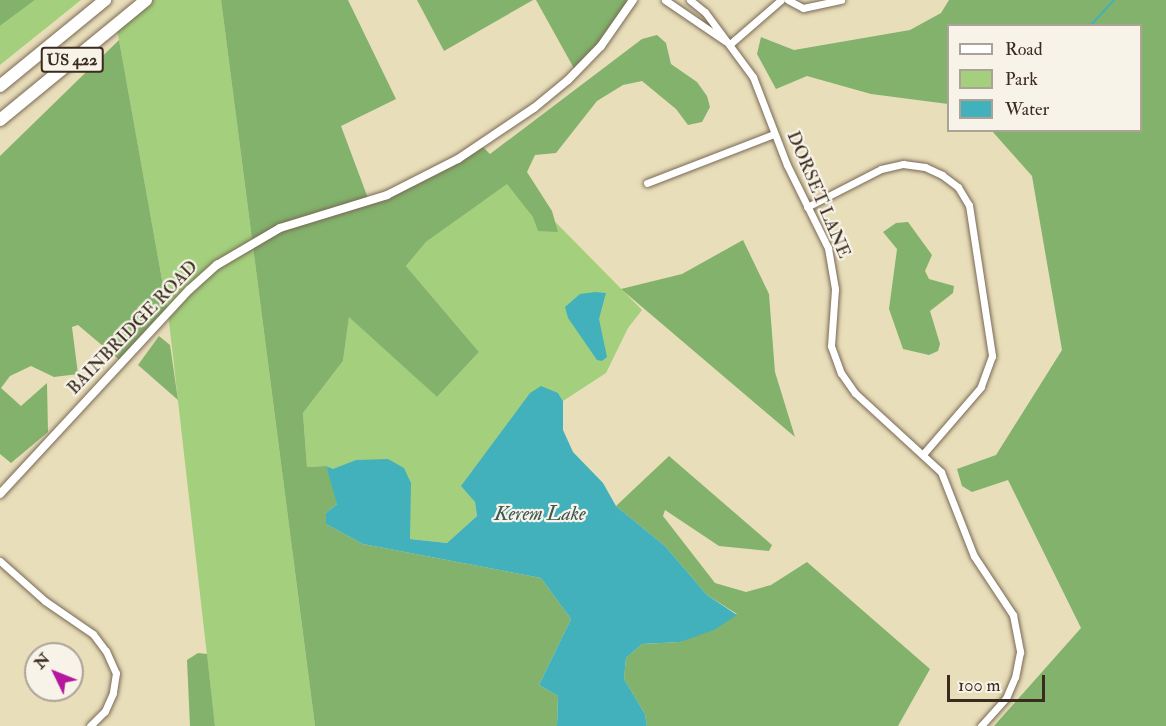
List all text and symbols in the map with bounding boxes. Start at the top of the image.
legend [947,24,1142,132]
text: Road [1005,38,1043,61]
road number: US 422 [40,47,104,73]
text: Park [1005,68,1038,91]
text: Water [1005,98,1049,121]
street label: DORSET LANE [781,128,855,262]
street label: BAINBRIDGE ROAD [63,256,203,400]
water label: Kerem Lake [494,501,586,525]
north arrow [24,642,84,702]
text: N [30,649,54,673]
scale bar [950,663,1048,701]
text: 100 m [958,674,1001,697]

